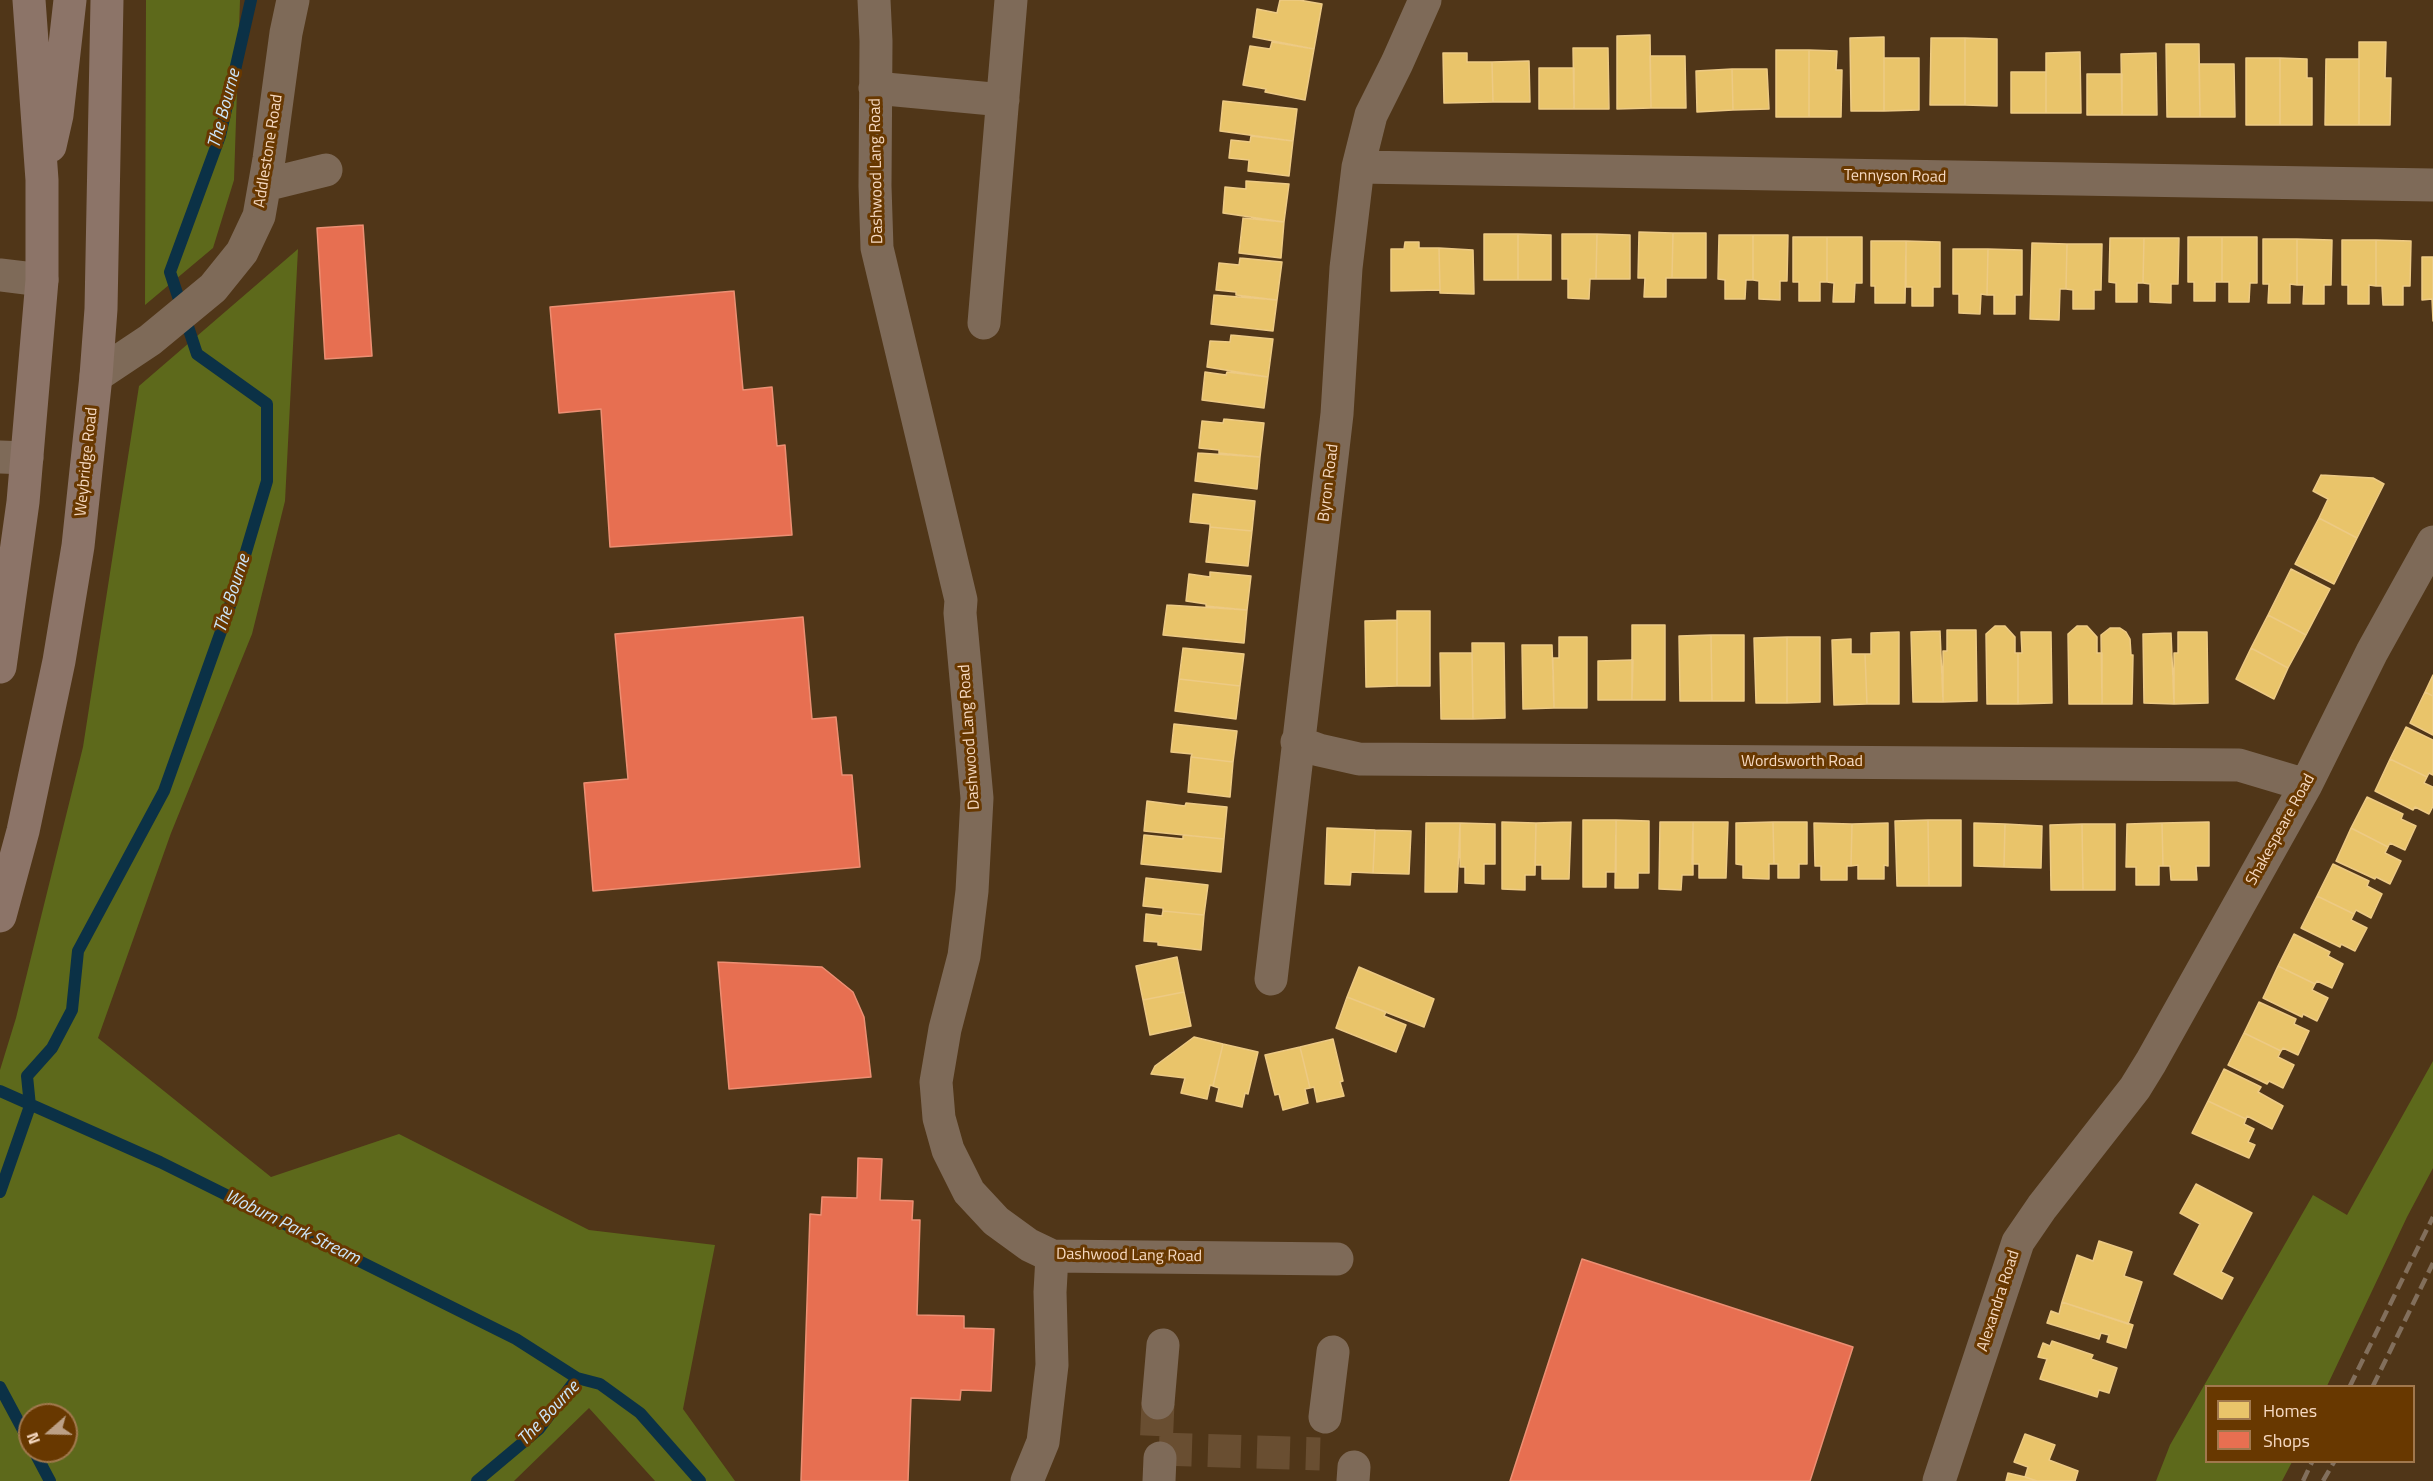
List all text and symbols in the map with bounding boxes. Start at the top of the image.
water label: The Bourne [204,67,246,151]
street label: Addlestone Road [251,93,287,209]
street label: Dashwood Lang Road [866,98,888,244]
street label: Tennyson Road [1844,167,1946,187]
street label: Weybridge Road [72,406,102,518]
street label: Byron Road [1315,443,1343,523]
water label: The Bourne [210,552,256,636]
street label: Dashwood Lang Road [955,664,985,810]
street label: Wordsworth Road [1741,752,1863,772]
street label: Shakespeare Road [2242,771,2320,889]
water label: Woburn Park Stream [221,1186,363,1270]
street label: Dashwood Lang Road [1056,1245,1202,1267]
street label: Alexandra Road [1974,1248,2024,1354]
water label: The Bourne [514,1377,584,1451]
legend [2205,1385,2415,1463]
text: Homes [2263,1397,2317,1424]
north arrow [18,1403,78,1463]
text: Shops [2263,1427,2310,1454]
text: N [20,1429,46,1448]

